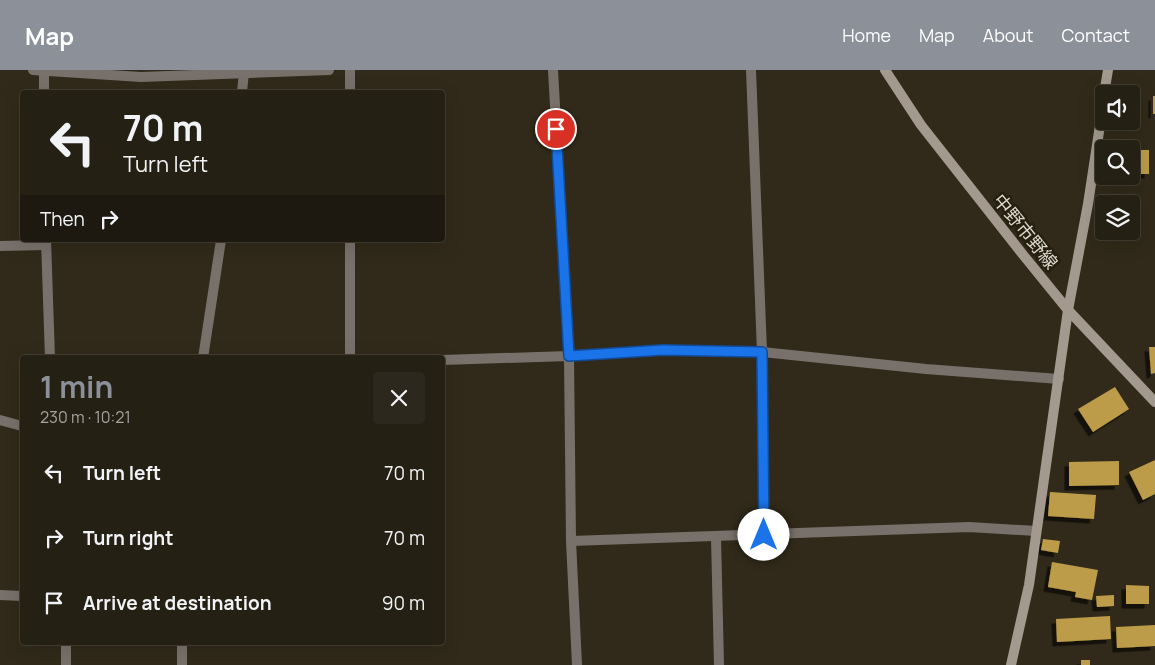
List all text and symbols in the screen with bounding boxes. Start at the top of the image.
text: Map [25,19,74,52]
text: Home [842,23,891,47]
text: Map [919,23,955,47]
text: About [983,23,1033,47]
text: Contact [1061,23,1130,47]
map controls [1095,85,1140,240]
button: sound [1095,85,1140,130]
text: 70 m [123,104,203,152]
pin [535,108,577,150]
icon: left [40,110,105,175]
icon: arrive [542,115,570,143]
button: search [1095,140,1140,185]
text: Turn left [123,149,208,179]
street label: 中野市野線 [988,188,1064,274]
button: layers [1095,195,1140,240]
icon: right [95,205,123,233]
text: Then [40,206,85,232]
text: 1 min [40,366,113,407]
button: close [373,372,425,424]
text: 230 m · 10:21 [40,406,131,428]
icon: left [40,459,68,487]
text: Turn left [83,460,161,486]
text: 70 m [384,460,425,486]
position arrow [737,508,789,560]
icon: right [40,524,68,552]
text: Turn right [83,525,173,551]
text: 70 m [384,525,425,551]
icon: arrive [40,589,68,617]
text: Arrive at destination [83,590,272,616]
text: 90 m [382,590,425,616]

